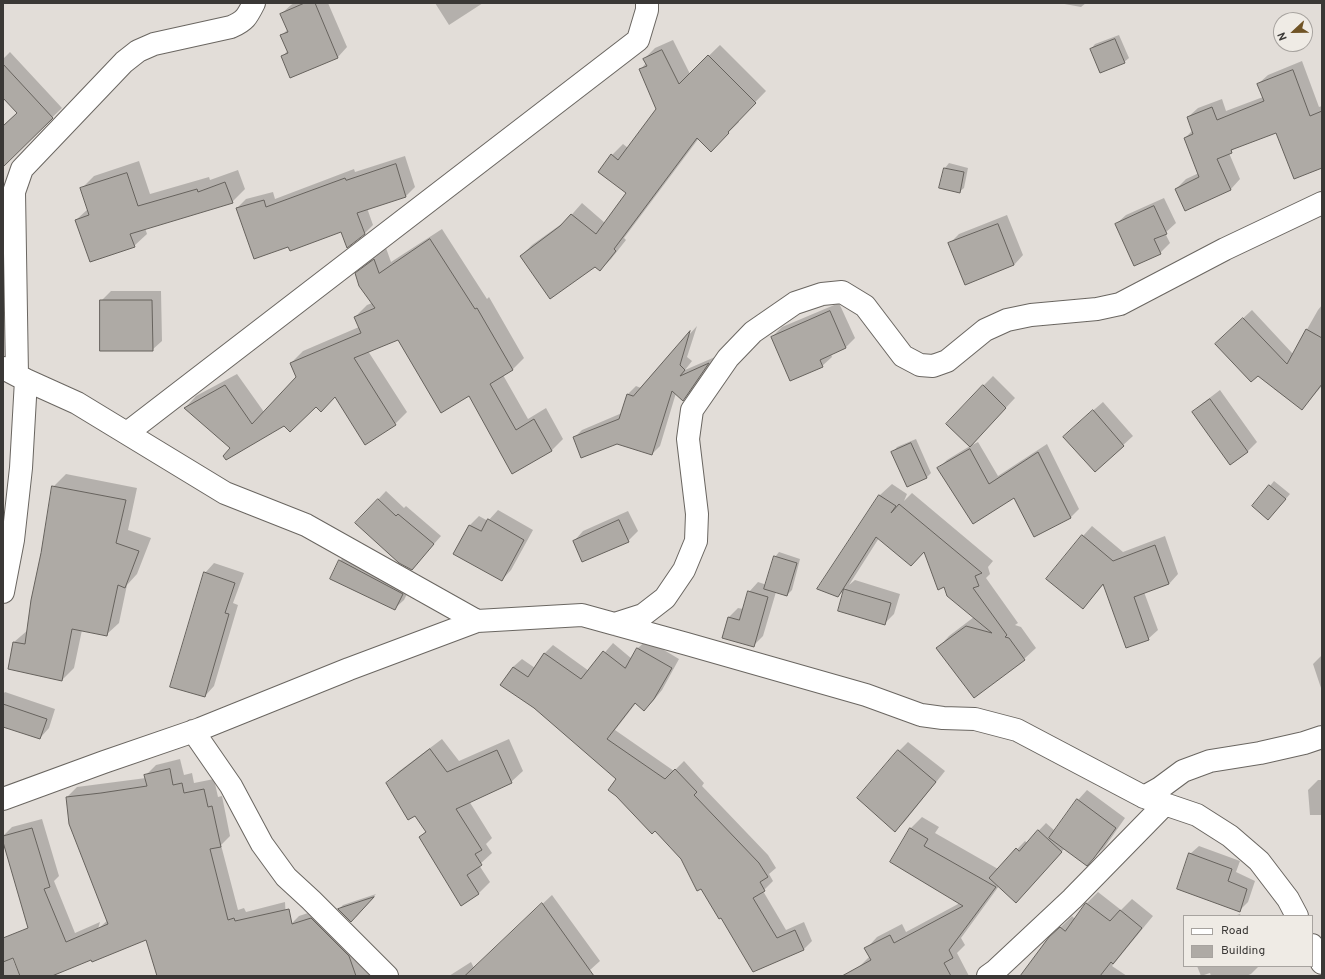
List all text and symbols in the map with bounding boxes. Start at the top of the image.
north arrow [1273,12,1313,52]
text: N [1275,30,1291,42]
legend [1183,915,1313,967]
text: Road [1221,923,1249,939]
text: Building [1221,943,1265,959]

